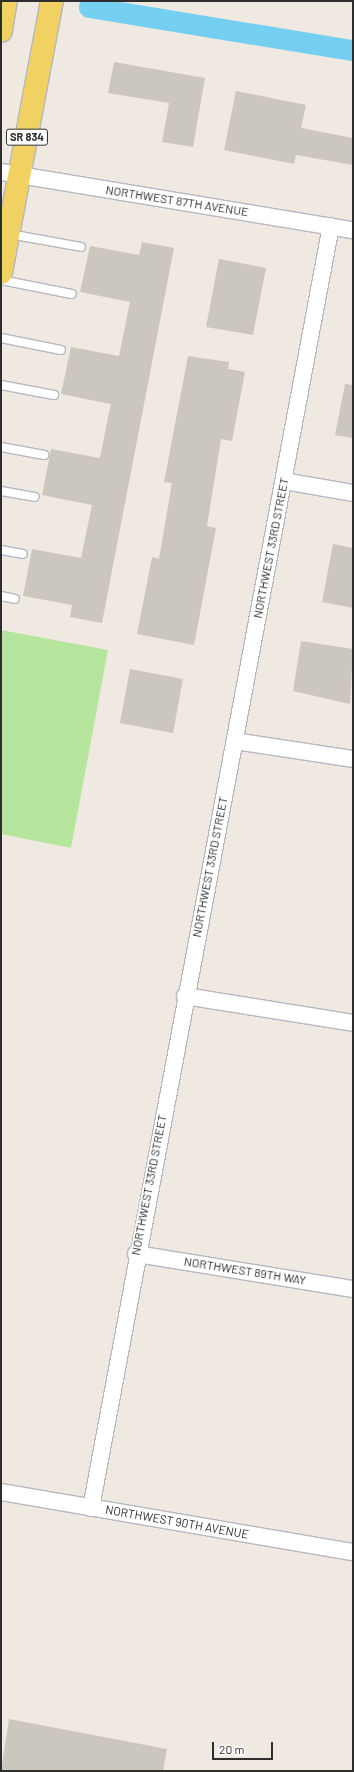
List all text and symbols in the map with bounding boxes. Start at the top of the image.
road number: SR 834 [5,128,49,146]
street label: NORTHWEST 87TH AVENUE [105,183,249,219]
street label: NORTHWEST 33RD STREET [250,476,292,620]
street label: NORTHWEST 33RD STREET [189,795,231,939]
street label: NORTHWEST 33RD STREET [128,1113,170,1257]
street label: NORTHWEST 89TH WAY [183,1254,307,1288]
street label: NORTHWEST 90TH AVENUE [104,1502,250,1542]
scale bar [214,1734,275,1760]
text: 20 m [219,1742,245,1756]

